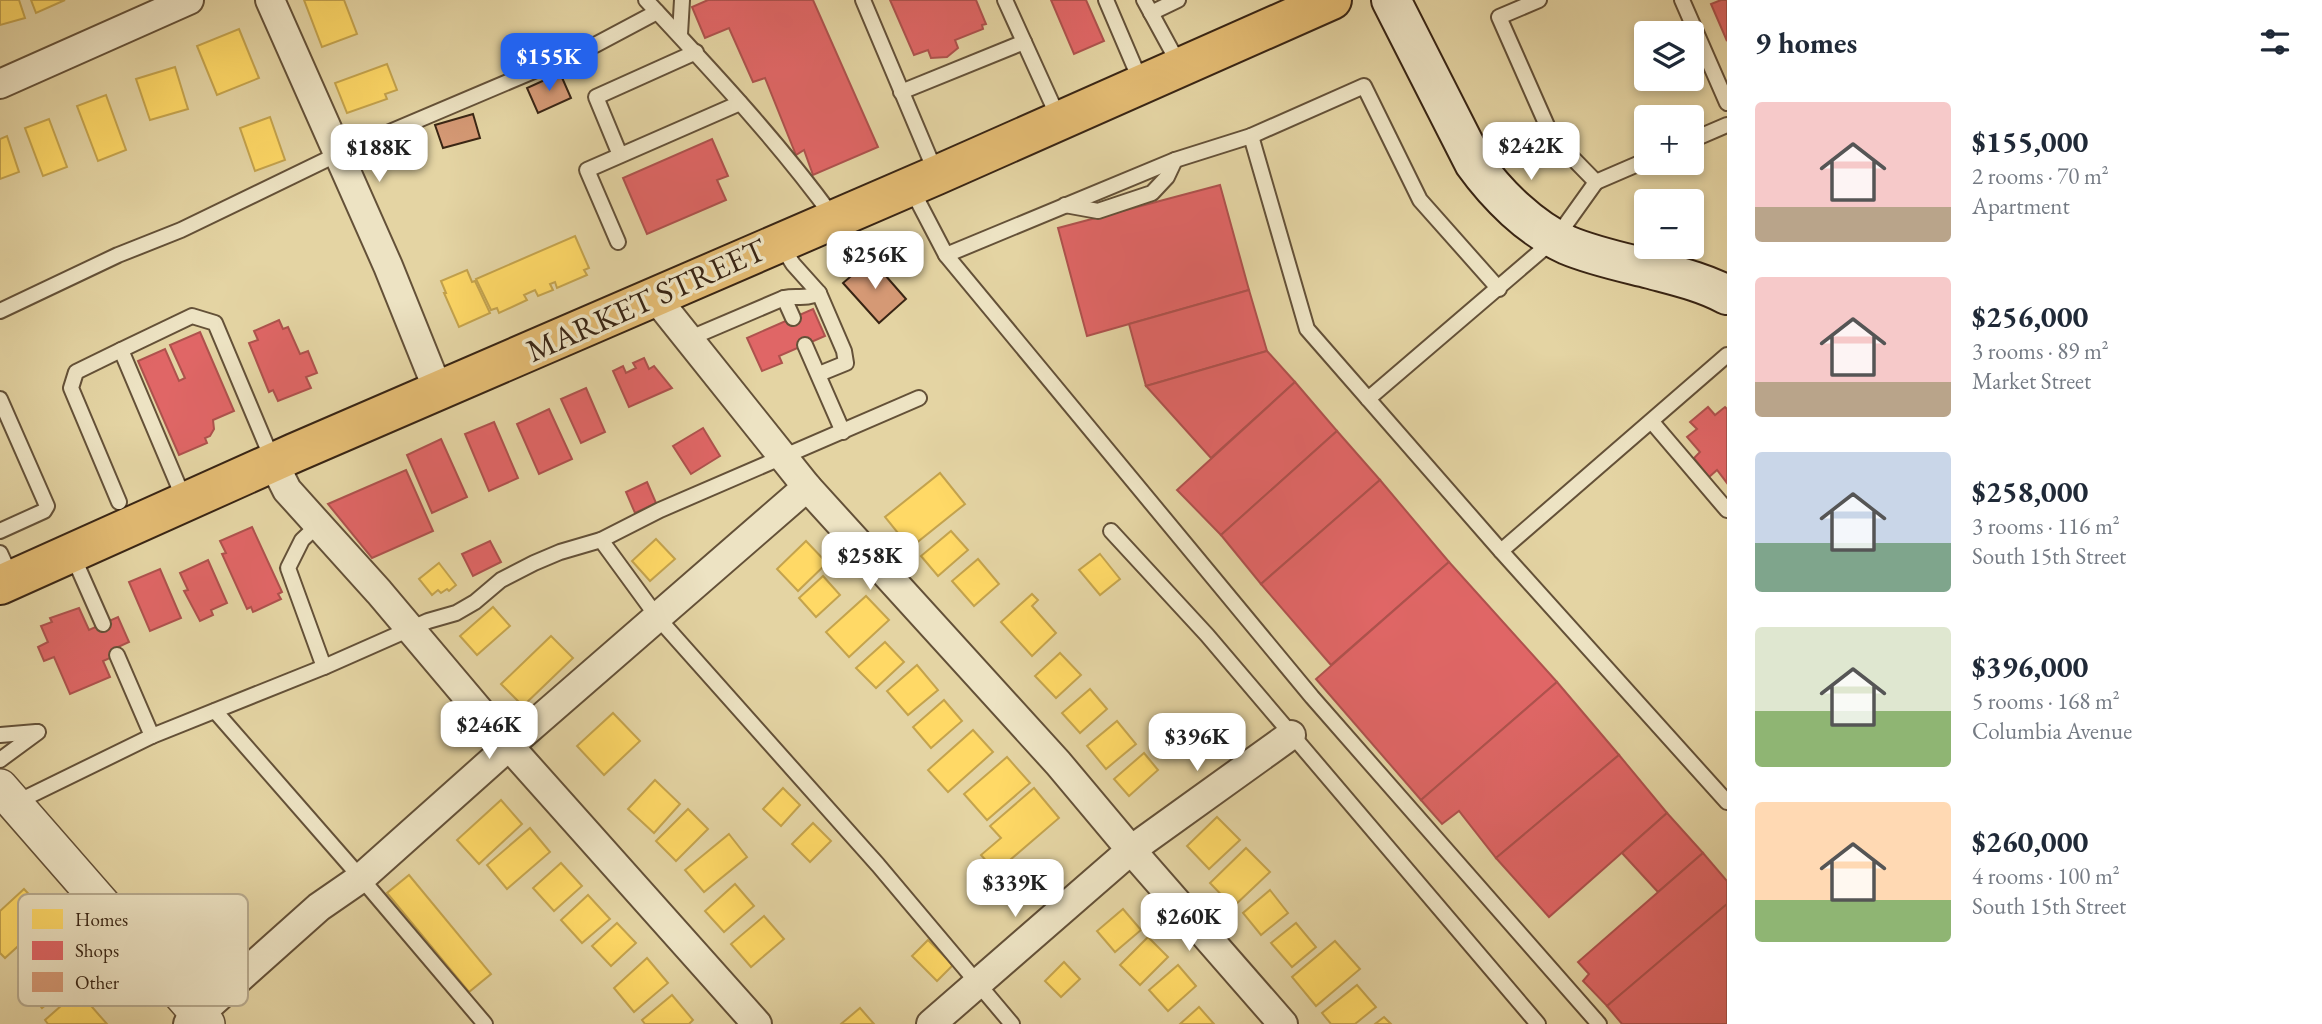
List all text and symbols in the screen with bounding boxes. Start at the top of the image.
map controls [1634,21,1704,259]
button: layers [1634,21,1704,91]
text: 9 homes [1755,23,1857,62]
icon: filters [2256,23,2294,61]
pin: $155K [500,34,598,93]
text: $155K [517,41,581,71]
button: + [1634,105,1704,175]
pin: $242K [1482,122,1580,182]
text: $155,000 [1972,122,2088,161]
pin: $188K [330,124,428,184]
text: $242K [1499,130,1563,160]
icon: home [1811,130,1895,214]
text: $188K [347,132,411,162]
text: 2 rooms · 70 m² [1972,161,2109,191]
button: − [1634,189,1704,259]
text: Apartment [1972,191,2070,221]
street label: MARKET STREET [520,228,773,372]
pin: $256K [826,232,924,291]
text: $256K [843,239,907,269]
text: $256,000 [1972,297,2088,336]
icon: home [1811,305,1895,389]
text: 3 rooms · 89 m² [1972,336,2109,366]
text: Market Street [1972,366,2091,396]
text: $258,000 [1972,472,2088,511]
icon: home [1811,480,1895,564]
text: 3 rooms · 116 m² [1972,511,2120,541]
pin: $258K [821,532,919,592]
text: $258K [838,540,902,570]
text: South 15th Street [1972,541,2126,571]
text: $396,000 [1972,647,2088,686]
icon: home [1811,655,1895,739]
text: 5 rooms · 168 m² [1972,686,2120,716]
pin: $246K [440,702,538,761]
text: $246K [457,709,521,739]
pin: $396K [1148,714,1246,773]
text: Columbia Avenue [1972,716,2132,746]
text: $396K [1165,721,1229,751]
text: $260,000 [1972,822,2088,861]
icon: home [1811,830,1895,914]
pin: $339K [966,860,1064,919]
text: 4 rooms · 100 m² [1972,861,2120,891]
text: $339K [983,867,1047,897]
text: South 15th Street [1972,891,2126,921]
legend [18,894,248,1006]
pin: $260K [1140,894,1238,953]
text: $260K [1157,901,1221,931]
text: Homes [75,907,128,932]
text: Shops [75,938,119,963]
text: Other [75,970,120,995]

